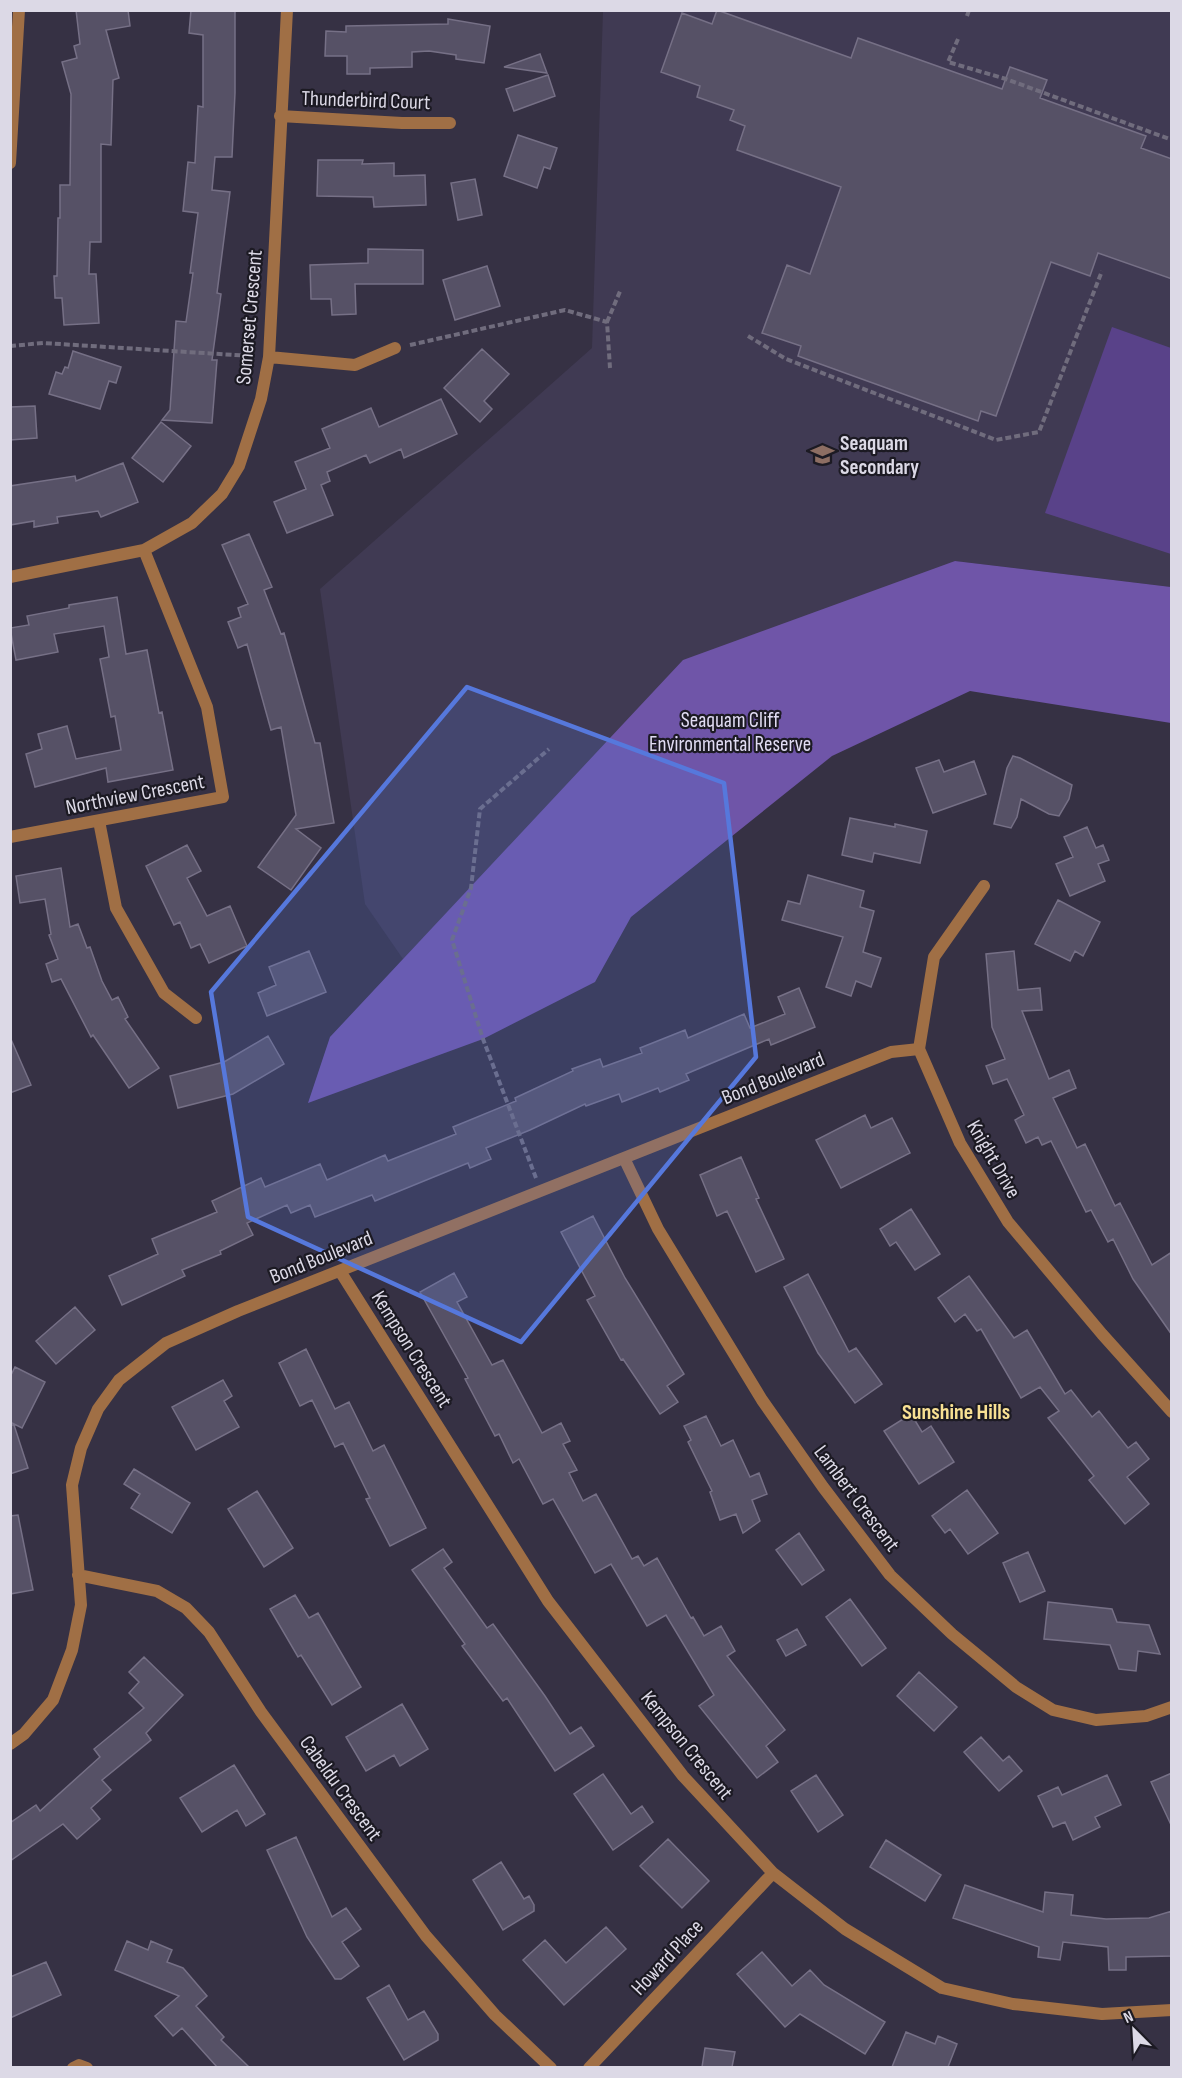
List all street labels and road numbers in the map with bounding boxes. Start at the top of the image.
street label: Thunderbird Court [301,86,431,115]
street label: Somerset Crescent [231,249,268,385]
street label: Northview Crescent [64,769,207,820]
street label: Bond Boulevard [718,1047,828,1110]
street label: Knight Drive [961,1116,1026,1203]
street label: Bond Boulevard [266,1226,376,1289]
street label: Kempson Crescent [366,1286,457,1412]
street label: Lambert Crescent [809,1440,905,1556]
street label: Kempson Crescent [635,1686,738,1805]
street label: Cabeldu Crescent [294,1731,387,1846]
street label: Howard Place [626,1914,709,2000]

